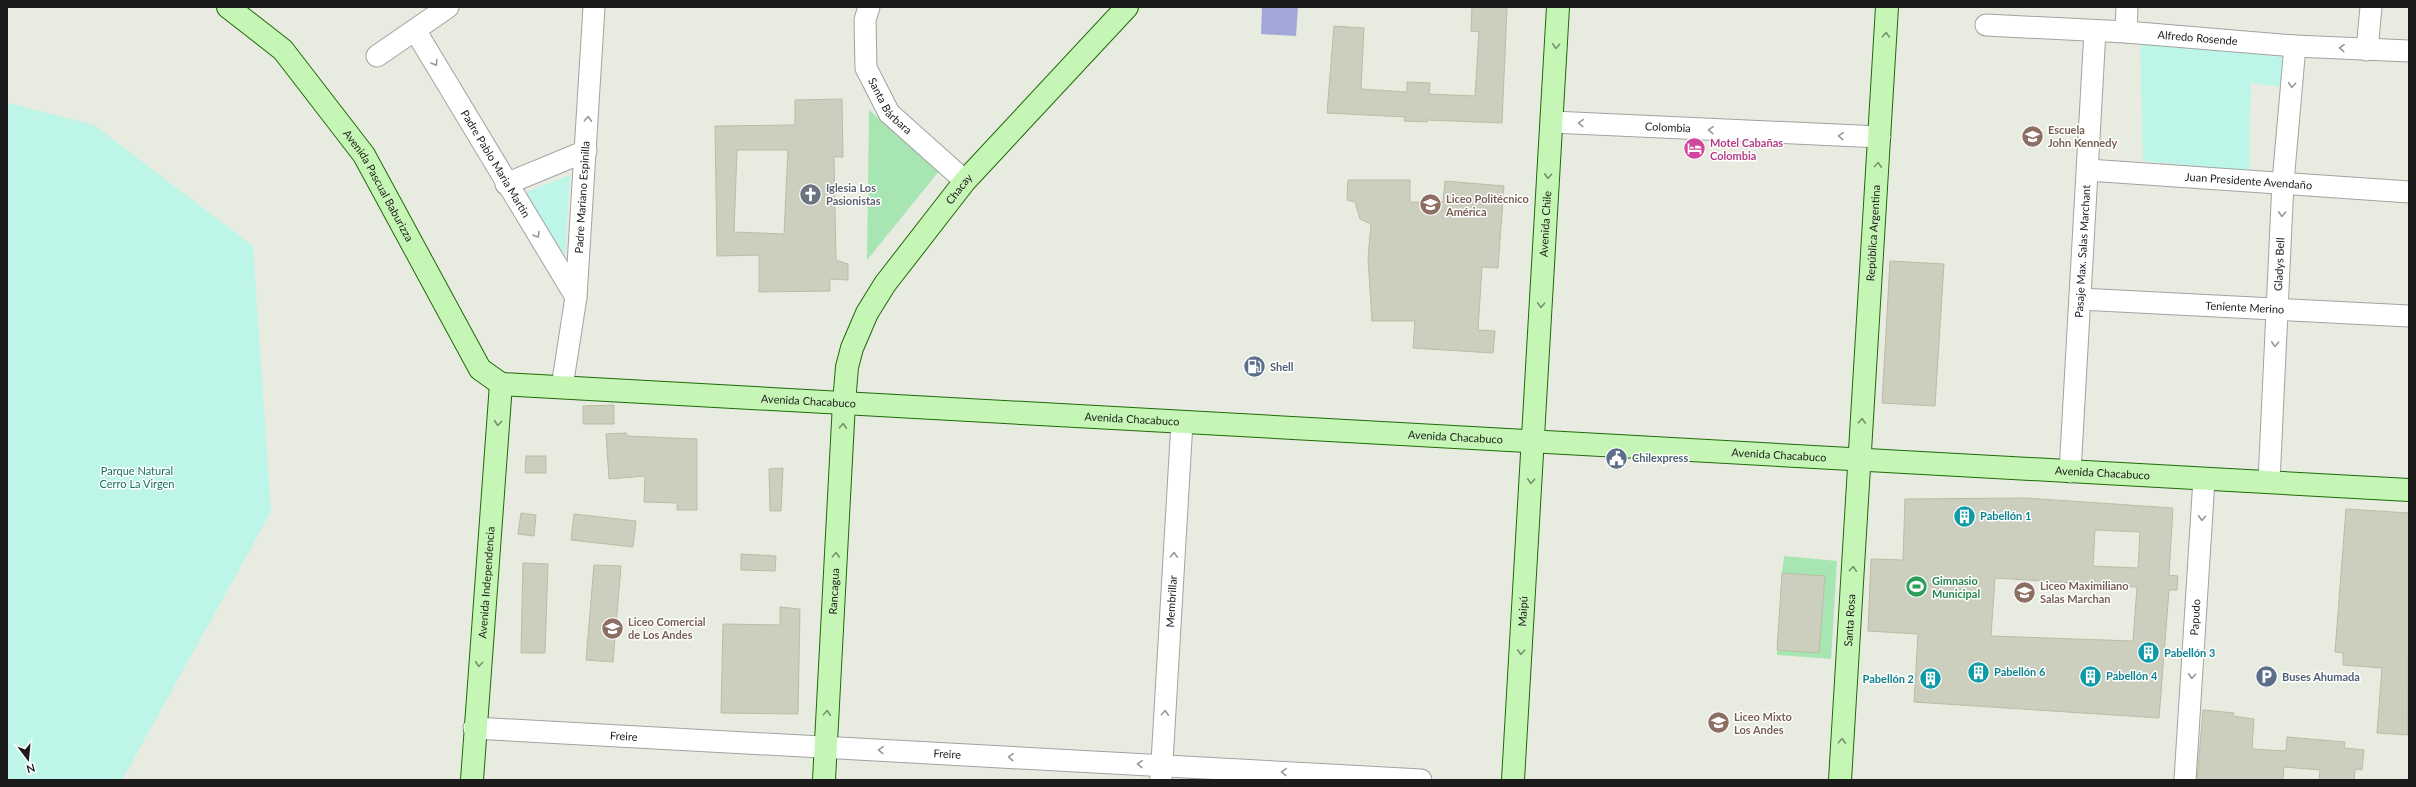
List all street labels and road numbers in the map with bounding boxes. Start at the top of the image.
street label: Alfredo Rosende [2157,28,2238,47]
street label: Santa Bárbara [866,75,915,136]
street label: Padre Pablo Maria Martin [459,107,533,219]
street label: Colombia [1645,119,1691,134]
street label: Avenida Pascual Baburizza [341,127,417,243]
street label: Padre Mariano Espinilla [572,141,592,254]
street label: Chacay [943,170,975,206]
street label: Juan Presidente Avendaño [2185,170,2313,191]
street label: República Argentina [1863,184,1882,282]
street label: Pasaje Max. Salas Marchant [2072,184,2092,318]
street label: Avenida Chile [1536,190,1553,257]
street label: Gladys Bell [2271,237,2286,291]
street label: Teniente Merino [2205,298,2285,316]
street label: Avenida Chacabuco [761,391,856,410]
street label: Avenida Chacabuco [1084,409,1180,428]
street label: Avenida Chacabuco [1408,427,1503,446]
street label: Avenida Chacabuco [1731,445,1827,464]
street label: Avenida Chacabuco [2055,463,2150,482]
street label: Avenida Independencia [475,526,497,639]
street label: Rancagua [826,568,841,615]
street label: Membrillar [1163,575,1179,628]
street label: Santa Rosa [1841,594,1857,647]
street label: Maipú [1515,596,1530,627]
street label: Papudo [2187,599,2202,636]
street label: Freire [610,728,638,743]
street label: Freire [933,746,962,761]

